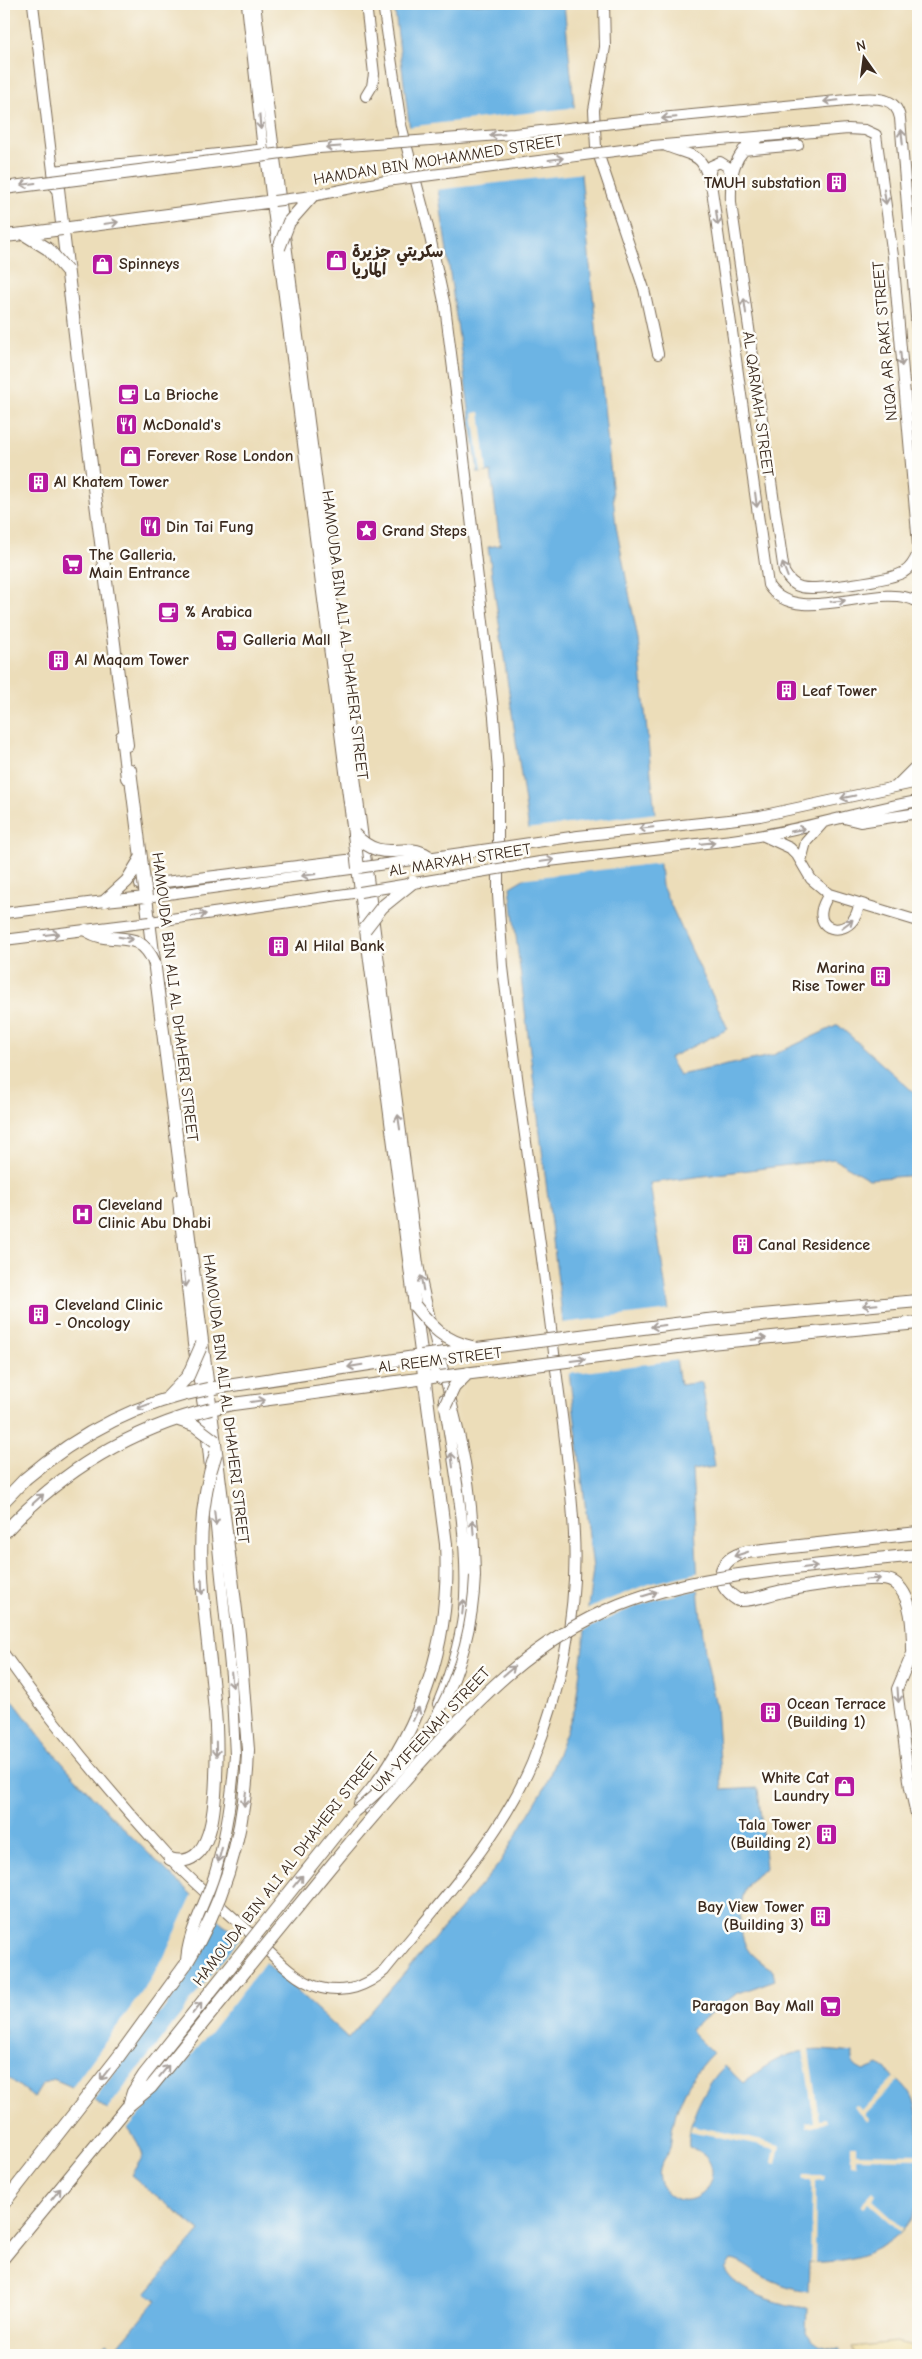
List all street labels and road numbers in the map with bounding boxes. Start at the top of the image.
street label: HAMDAN BIN MOHAMMED STREET [312,131,565,189]
street label: NIQA AR RAKI STREET [869,260,901,422]
street label: AL QARMAH STREET [739,330,777,479]
street label: HAMOUDA BIN ALI AL DHAHERI STREET [318,489,372,781]
street label: AL MARYAH STREET [388,840,533,880]
street label: HAMOUDA BIN ALI AL DHAHERI STREET [148,851,202,1143]
street label: HAMOUDA BIN ALI AL DHAHERI STREET [199,1253,253,1545]
street label: AL REEM STREET [377,1343,504,1377]
street label: UM YIFEENAH STREET [368,1663,494,1797]
street label: HAMOUDA BIN ALI AL DHAHERI STREET [189,1748,383,1989]

